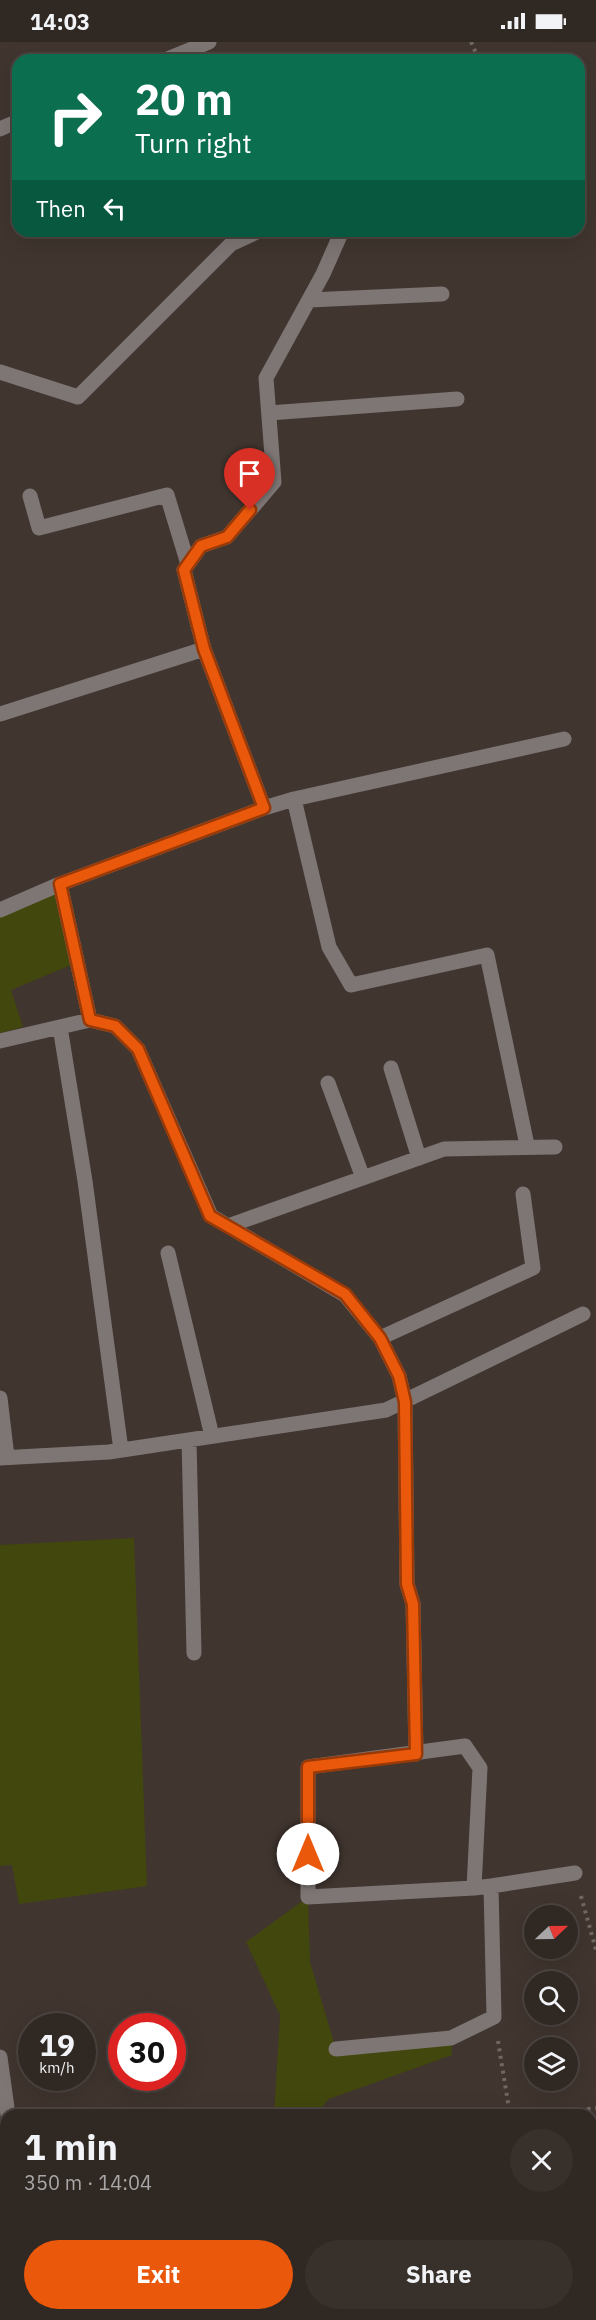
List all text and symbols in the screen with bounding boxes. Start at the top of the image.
text: 14:03 [30,7,90,36]
text: 20 m [135,72,233,127]
icon: right [36,78,114,156]
text: Turn right [135,125,252,160]
icon: left [98,192,131,225]
text: Then [36,194,86,223]
pin [224,448,275,510]
icon: arrive [233,457,266,490]
position arrow [276,1822,340,1886]
north arrow [524,1905,578,1959]
map controls [524,1905,578,2091]
button: search [524,1971,578,2025]
speed limit sign: 30 [108,2013,186,2091]
text: 19 [39,2025,75,2064]
button: layers [524,2037,578,2091]
text: km/h [39,2058,75,2077]
text: 1 min [24,2123,118,2170]
button: close [510,2129,573,2192]
text: 350 m · 14:04 [24,2169,152,2196]
button: Exit [24,2240,293,2309]
button: Share [305,2240,573,2309]

